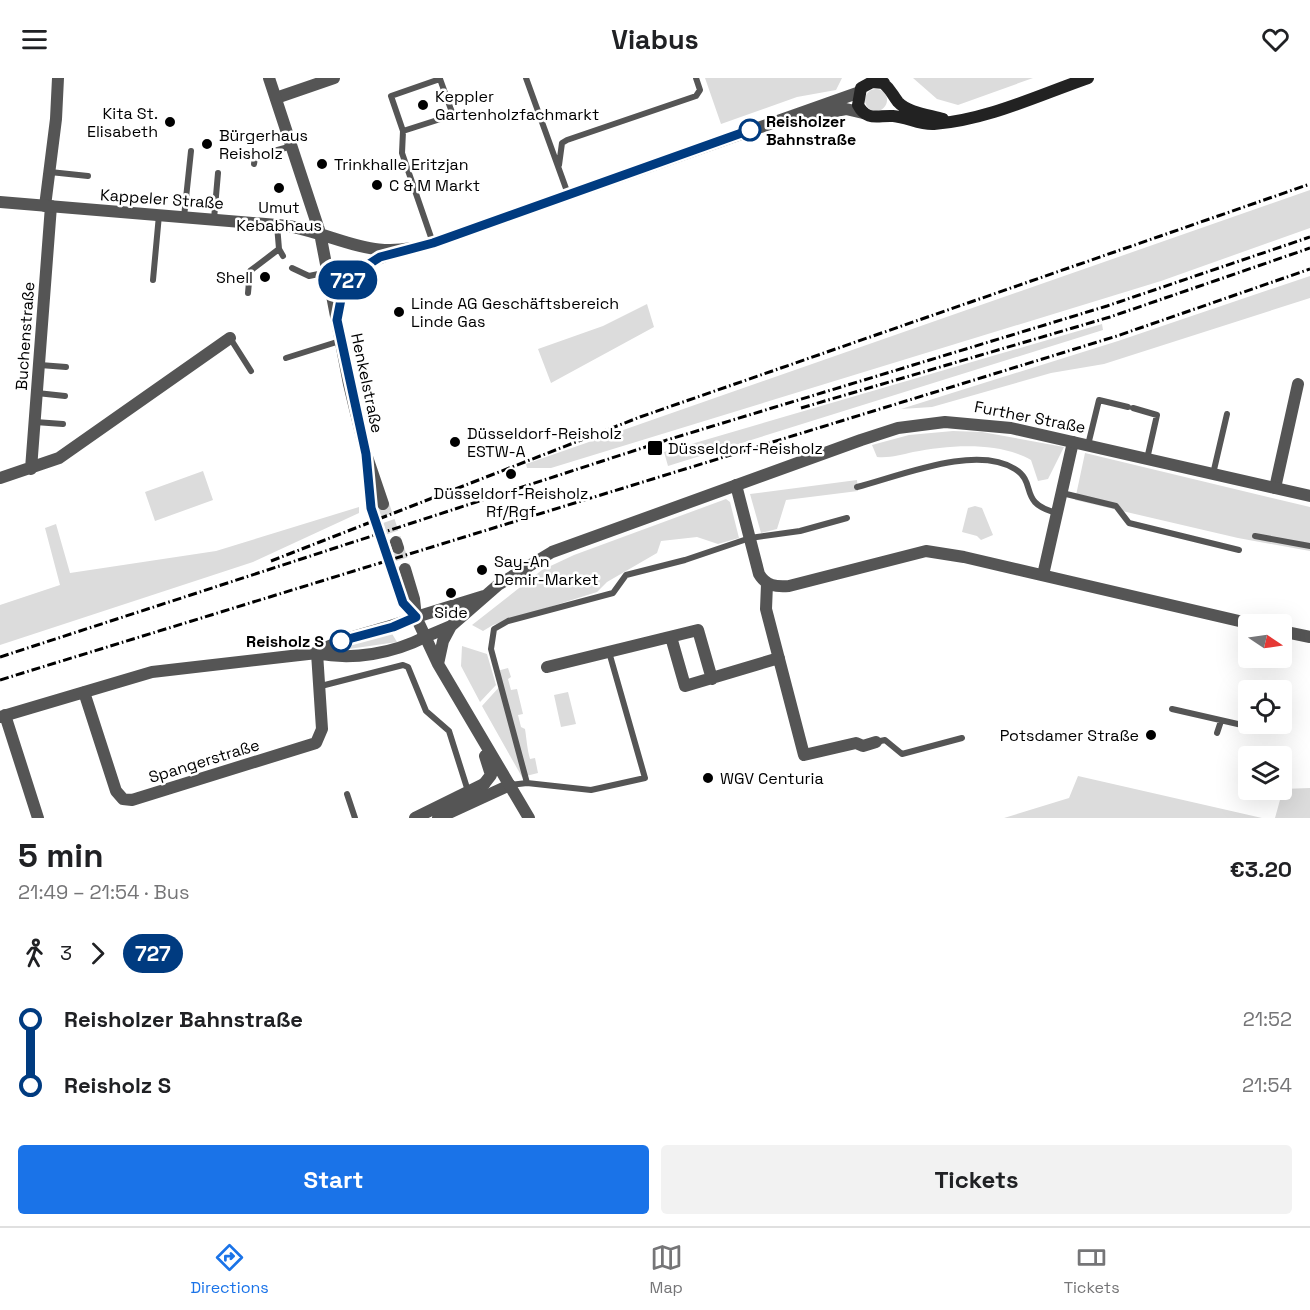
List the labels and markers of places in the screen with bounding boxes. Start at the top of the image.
place label: Keppler Gartenholzfachmarkt [435,86,599,125]
marker: Keppler Gartenholzfachmarkt [416,98,430,112]
place label: Kita St. Elisabeth [87,103,158,142]
place label: Reisholzer Bahnstraße [766,111,856,150]
marker: Kita St. Elisabeth [163,115,177,129]
marker: Reisholzer Bahnstraße [739,119,761,141]
place label: Bürgerhaus Reisholz [219,125,308,164]
marker: Bürgerhaus Reisholz [200,137,214,151]
place label: Trinkhalle Eritzjan [334,154,469,175]
marker: Trinkhalle Eritzjan [315,157,329,171]
place label: C & M Markt [389,175,480,196]
marker: C & M Markt [370,178,384,192]
marker: Umut Kebabhaus [272,181,286,195]
place label: Umut Kebabhaus [236,197,322,236]
place label: Shell [216,267,253,288]
marker: Shell [258,270,272,284]
place label: Linde AG Geschäftsbereich Linde Gas [411,293,619,332]
marker: Linde AG Geschäftsbereich Linde Gas [392,305,406,319]
place label: Düsseldorf-Reisholz ESTW-A [467,423,622,462]
marker: Düsseldorf-Reisholz ESTW-A [448,435,462,449]
place label: Düsseldorf-Reisholz [668,438,823,459]
marker: Düsseldorf-Reisholz [646,439,664,457]
marker: Düsseldorf-Reisholz Rf/Rgf [504,467,518,481]
place label: Düsseldorf-Reisholz Rf/Rgf [434,483,588,522]
place label: Say-An Demir-Market [494,551,599,590]
marker: Say-An Demir-Market [475,563,489,577]
marker: Side [444,586,458,600]
place label: Side [434,602,468,623]
marker: Reisholz S [330,630,352,652]
place label: Reisholz S [246,631,324,652]
place label: Potsdamer Straße [1000,725,1139,746]
marker: Potsdamer Straße [1144,728,1158,742]
place label: WGV Centuria [720,768,824,789]
marker: WGV Centuria [701,771,715,785]

